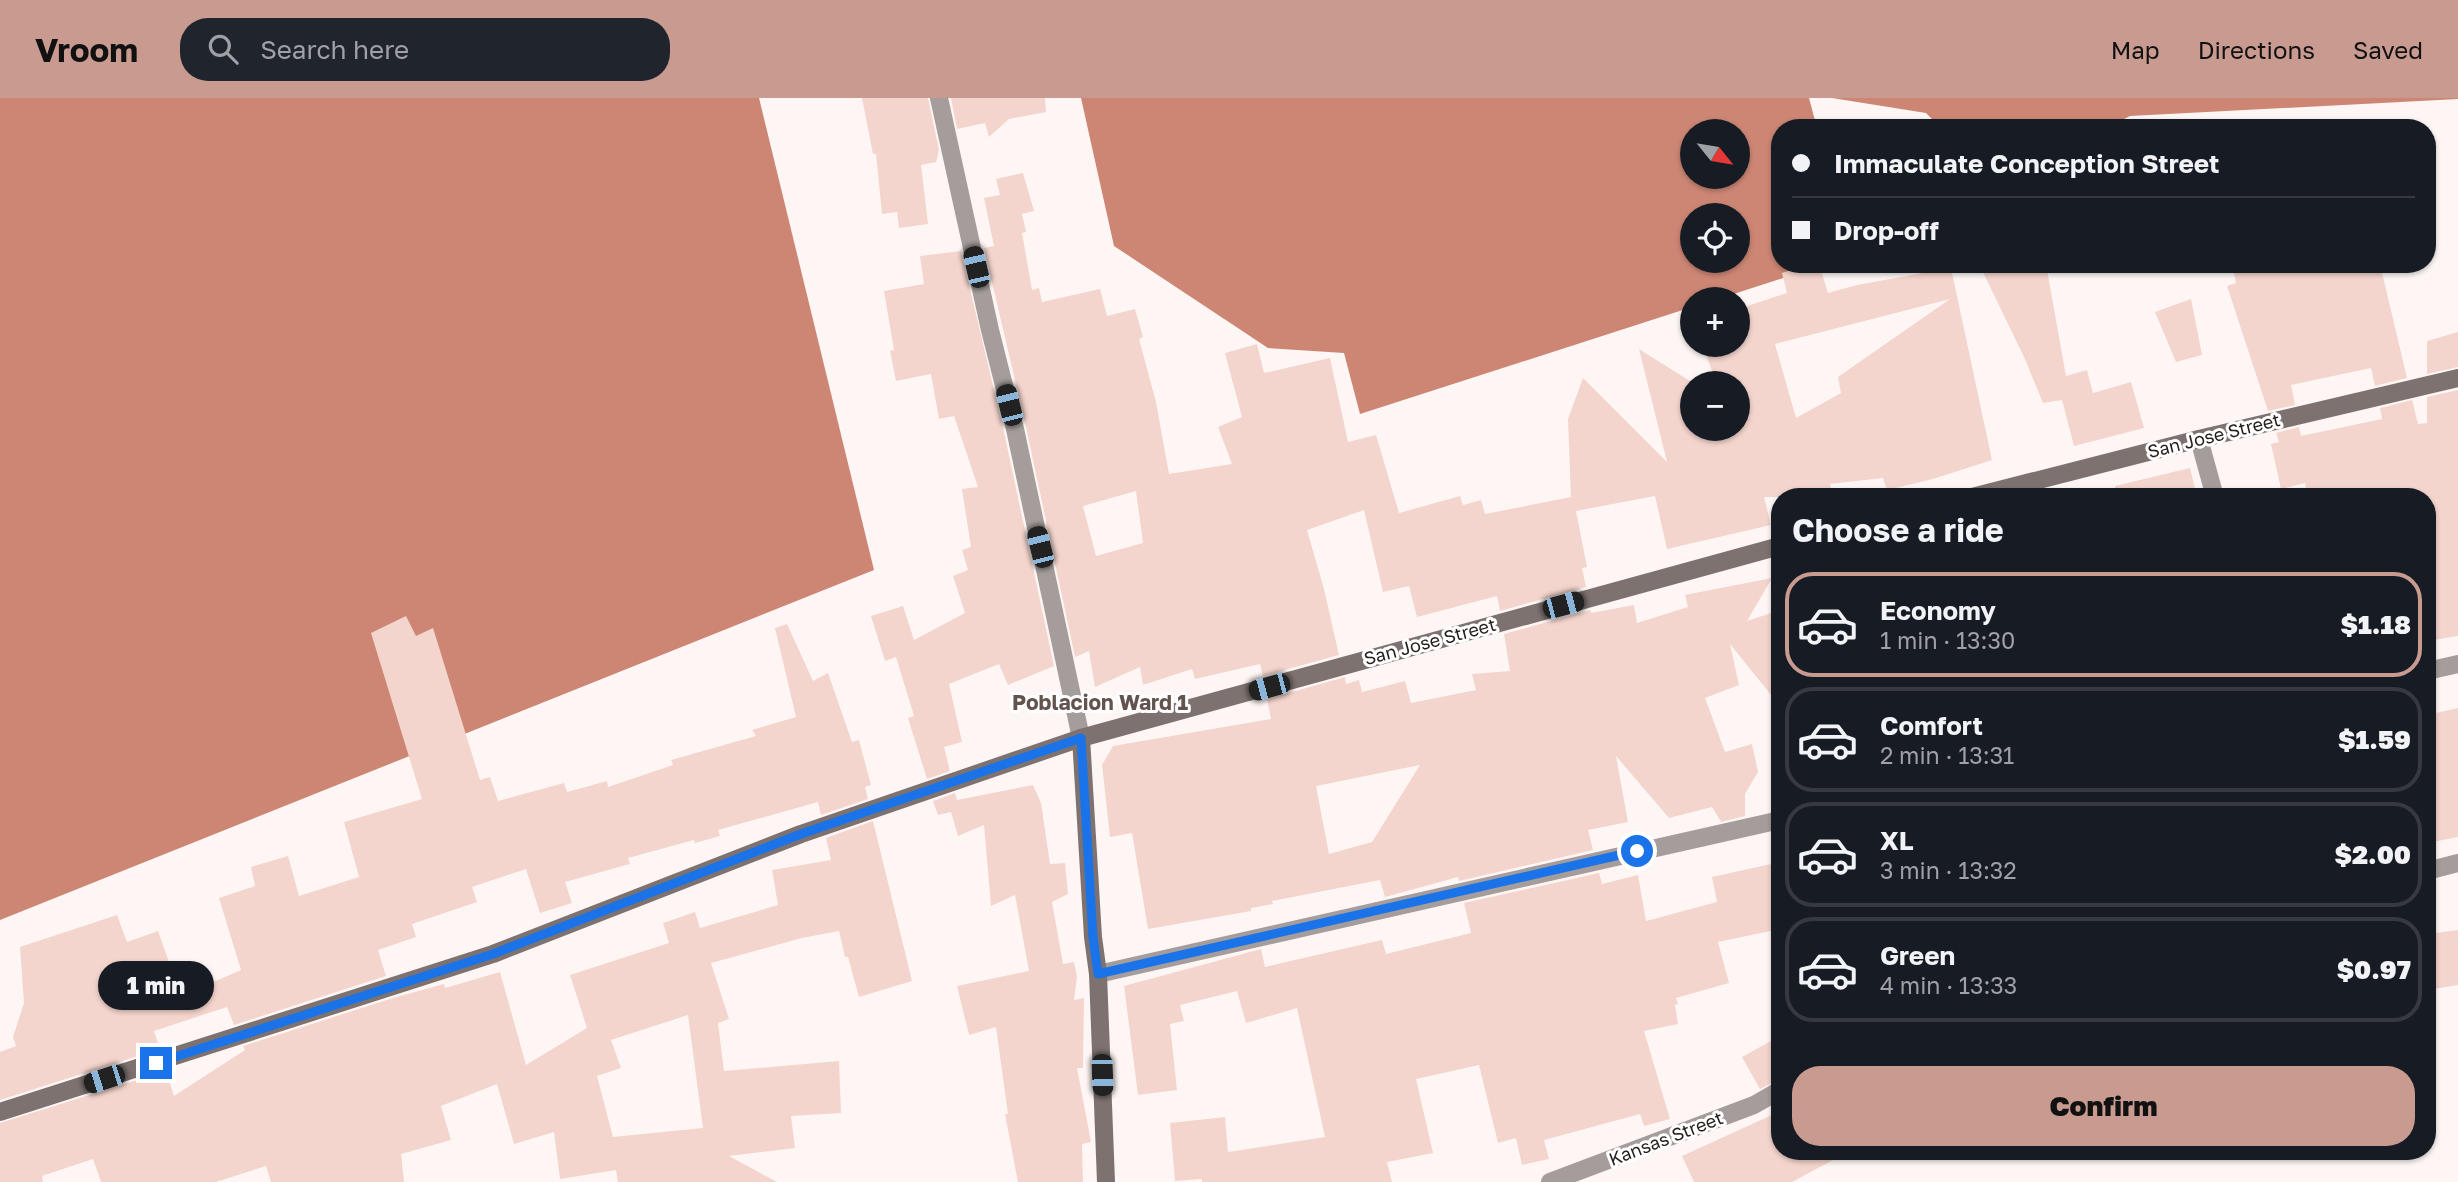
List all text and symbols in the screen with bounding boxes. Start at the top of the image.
search box [180,18,670,81]
text: Vroom [35,30,138,69]
icon: search [204,30,242,68]
text: Search here [260,34,409,65]
text: Map [2111,35,2160,64]
text: Directions [2198,35,2315,64]
text: Saved [2353,35,2423,64]
north arrow [1680,119,1750,189]
map controls [1680,119,1750,441]
text: Immaculate Conception Street [1834,148,2219,179]
button: locate [1680,203,1750,273]
text: Drop-off [1834,215,1939,246]
car [962,244,991,290]
button: + [1680,287,1750,357]
button: − [1680,371,1750,441]
car [994,382,1025,428]
street label: San Jose Street [2145,408,2282,462]
text: Choose a ride [1792,511,2004,549]
car [1025,524,1056,570]
car [1540,589,1587,621]
icon: car [1796,593,1859,656]
text: Economy [1880,595,1996,626]
text: $1.18 [2341,609,2411,640]
street label: San Jose Street [1361,613,1498,669]
text: 1 min · 13:30 [1880,626,2015,654]
car [1246,671,1293,703]
district label: Poblacion Ward 1 [1012,689,1188,715]
icon: car [1796,708,1859,771]
text: Comfort [1880,710,1983,741]
text: $1.59 [2338,724,2411,755]
text: 2 min · 13:31 [1880,741,2014,769]
icon: car [1796,823,1859,886]
text: XL [1880,825,1914,856]
route start [1621,835,1653,867]
text: $2.00 [2335,839,2411,870]
text: 3 min · 13:32 [1880,856,2017,884]
icon: car [1796,938,1859,1001]
text: Green [1880,940,1955,971]
text: $0.97 [2337,954,2411,985]
callout: 1 min [98,962,214,1010]
text: 1 min [127,971,185,999]
text: 4 min · 13:33 [1880,971,2017,999]
route end [140,1047,172,1079]
car [1091,1054,1114,1096]
car [81,1063,128,1095]
button: Confirm [1792,1066,2415,1146]
street label: Kansas Street [1605,1106,1726,1170]

